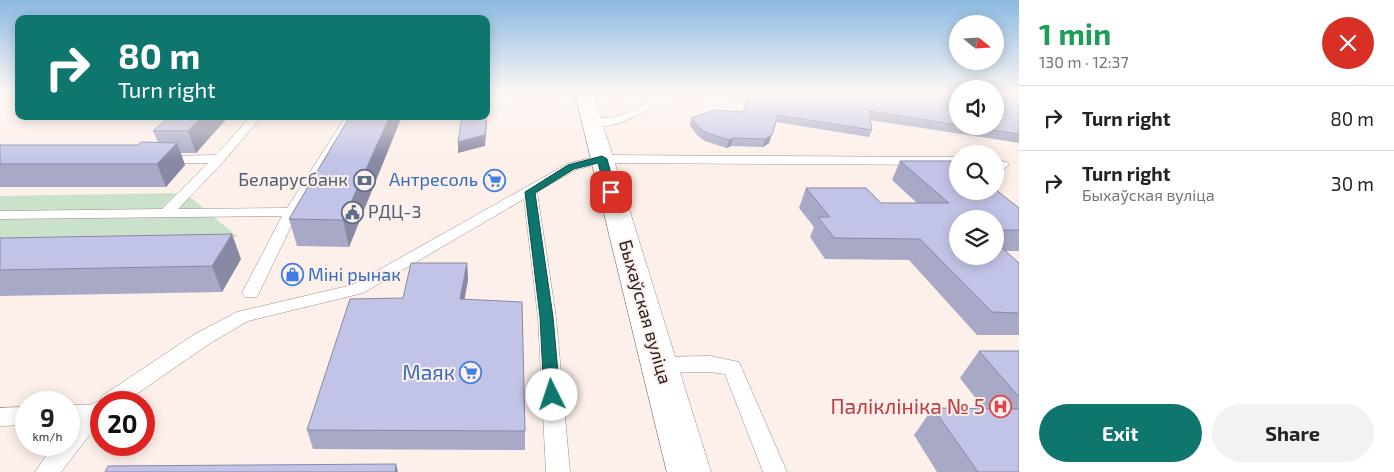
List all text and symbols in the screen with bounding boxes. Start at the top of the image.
north arrow [949,15,1004,70]
map controls [949,15,1004,265]
text: 1 min [1039,15,1111,51]
button: close [1322,17,1374,69]
text: 80 m [118,34,200,76]
icon: right [35,35,100,100]
text: 130 m · 12:37 [1039,52,1129,71]
text: Turn right [118,76,216,102]
button: sound [949,80,1004,135]
icon: right [1039,104,1067,132]
text: Turn right [1082,107,1170,130]
text: 80 m [1330,107,1374,130]
button: search [949,145,1004,200]
text: Turn right [1082,162,1170,185]
place label: Беларусбанк [238,168,348,190]
bank icon: Беларусбанк [352,168,376,192]
place label: Антресоль [389,168,478,190]
supermarket icon: Антресоль [482,168,506,192]
icon: right [1039,169,1067,197]
pin [590,171,632,213]
text: 30 m [1331,172,1374,195]
icon: arrive [597,178,625,206]
text: Быхаўская вуліца [1082,185,1214,204]
public building icon: РДЦ-3 [340,200,364,224]
place label: РДЦ-3 [368,200,421,222]
button: layers [949,210,1004,265]
street label: Быхаўская вуліца [615,237,677,386]
shop icon: Міні рынак [280,263,304,287]
place label: Міні рынак [308,263,401,285]
place label: Маяк [402,359,455,384]
supermarket icon: Маяк [459,361,483,385]
position arrow [525,368,577,420]
speed limit sign: 20 [90,391,155,456]
place label: Паліклініка № 5 [831,393,985,418]
hospital icon: Паліклініка № 5 [989,395,1013,419]
text: 9 [40,402,55,432]
button: Exit [1039,404,1202,462]
button: Share [1212,404,1374,462]
text: km/h [33,429,62,443]

